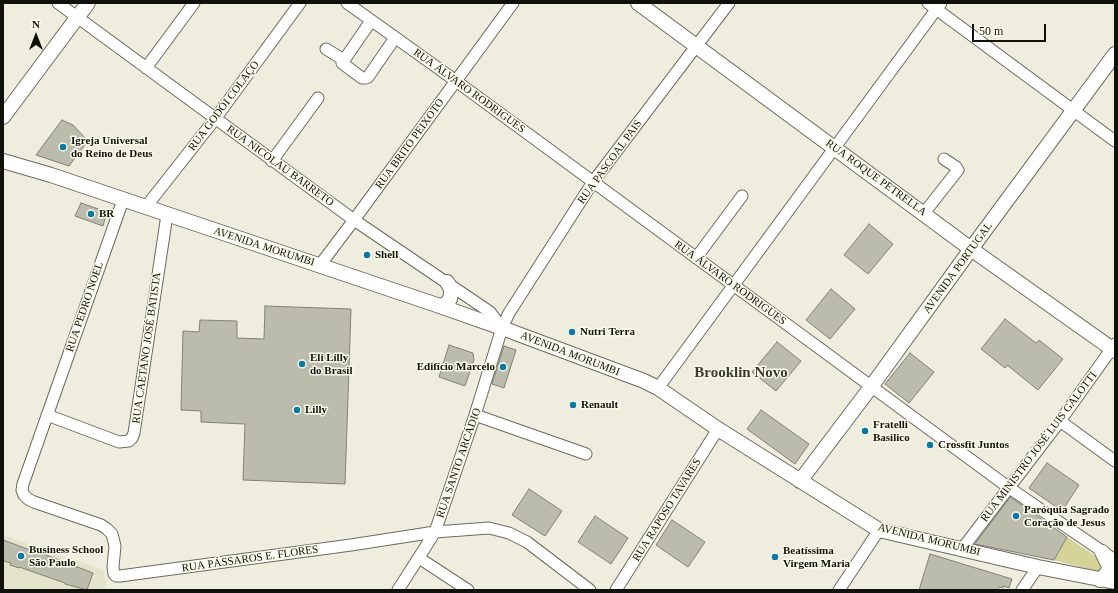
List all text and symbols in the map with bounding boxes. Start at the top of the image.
north arrow [16,16,56,56]
scale bar [974,16,1048,42]
text: N [32,18,40,30]
text: 50 m [979,24,1003,38]
street label: RUA ÁLVARO RODRIGUES [410,46,528,136]
street label: RUA GODÓI COLAÇO [186,58,262,154]
street label: RUA BRITO PEIXOTO [373,96,447,192]
street label: RUA PASCOAL PAIS [575,117,645,207]
street label: RUA NICOLAU BARRETO [224,123,336,209]
place label: Igreja Universal do Reino de Deus [71,134,153,160]
street label: RUA ROQUE PETRELLA [823,137,929,219]
marker: Igreja Universal do Reino de Deus [58,142,68,152]
place label: BR [99,207,114,221]
marker: BR [86,209,96,219]
street label: AVENIDA PORTUGAL [920,220,996,316]
street label: AVENIDA MORUMBI [212,224,316,270]
street label: RUA ÁLVARO RODRIGUES [671,238,789,328]
place label: Shell [375,248,398,262]
marker: Shell [362,250,372,260]
street label: RUA PEDRO NOEL [63,260,107,354]
street label: RUA CAETANO JOSÉ BATISTA [130,272,164,424]
place label: Nutri Terra [580,325,635,339]
marker: Nutri Terra [567,327,577,337]
street label: AVENIDA MORUMBI [519,329,621,379]
place label: Eli Lilly do Brasil [310,351,352,377]
marker: Eli Lilly do Brasil [297,359,307,369]
place label: Edifício Marcelo [417,360,495,374]
marker: Edifício Marcelo [498,362,508,372]
district label: Brooklin Novo [694,364,788,382]
street label: RUA MINISTRO JOSÉ LUIS GALOTTI [978,369,1100,525]
place label: Renault [581,398,618,412]
marker: Renault [568,400,578,410]
place label: Lilly [305,403,327,417]
marker: Lilly [292,405,302,415]
street label: RUA SANTO ARCÁDIO [434,406,484,520]
place label: Fratelli Basilico [873,418,910,444]
marker: Fratelli Basilico [860,426,870,436]
place label: Crossfit Juntos [938,438,1009,452]
marker: Crossfit Juntos [925,440,935,450]
street label: RUA RAPOSO TAVARES [630,456,704,564]
place label: Paróquia Sagrado Coração de Jesus [1024,503,1109,529]
marker: Paróquia Sagrado Coração de Jesus [1011,511,1021,521]
street label: AVENIDA MORUMBI [876,521,982,559]
place label: Business School São Paulo [29,543,103,569]
street label: RUA PÁSSAROS E. FLORES [181,543,319,575]
place label: Beatíssima Virgem Maria [783,544,850,570]
marker: Business School São Paulo [16,551,26,561]
marker: Beatíssima Virgem Maria [770,552,780,562]

